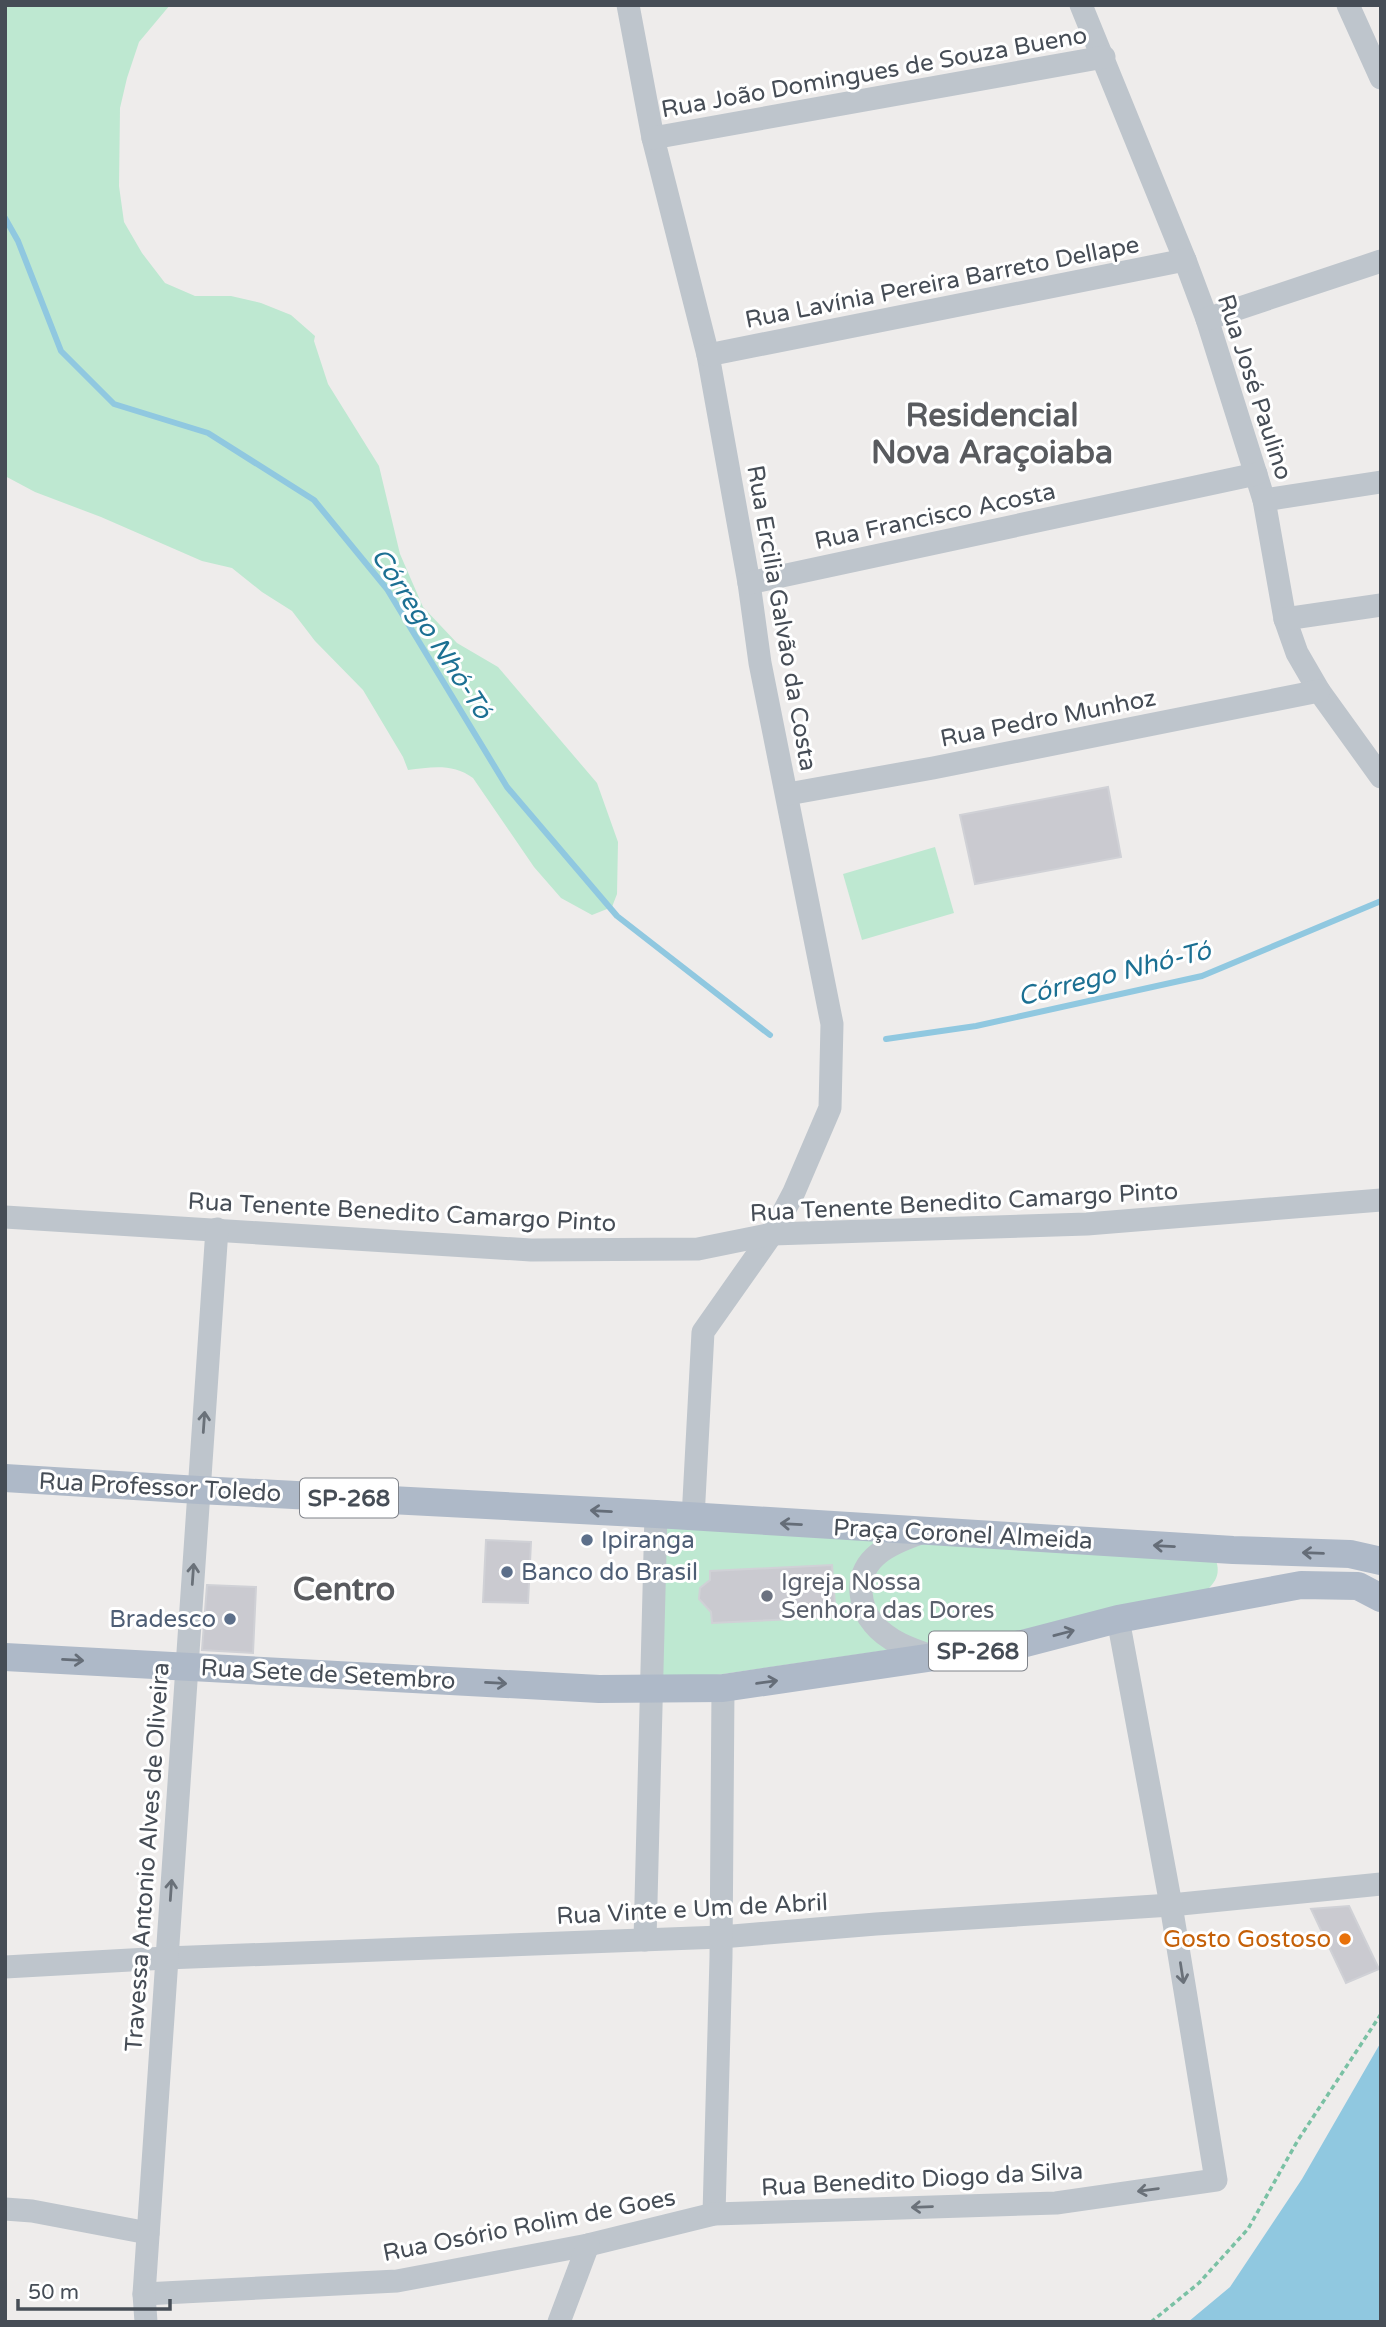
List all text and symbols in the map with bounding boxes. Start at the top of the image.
street label: Rua João Domingues de Souza Bueno [659,21,1089,124]
street label: Rua Lavínia Pereira Barreto Dellape [742,230,1142,335]
street label: Rua José Paulino [1211,291,1298,484]
district label: Residencial Nova Araçoiaba [871,397,1113,472]
street label: Rua Ercilia Galvão da Costa [740,463,823,773]
street label: Rua Francisco Acosta [812,477,1058,556]
water label: Córrego Nhó-Tó [365,542,499,726]
street label: Rua Pedro Munhoz [938,683,1158,754]
water label: Córrego Nhó-Tó [1014,934,1215,1012]
street label: Rua Tenente Benedito Camargo Pinto [749,1177,1179,1228]
street label: Rua Tenente Benedito Camargo Pinto [187,1187,617,1238]
one-way arrow [198,1411,211,1434]
street label: Rua Professor Toledo [38,1467,282,1508]
road number: SP-268 [300,1478,398,1518]
one-way arrow [589,1505,612,1518]
street label: Praça Coronel Almeida [832,1513,1093,1556]
one-way arrow [780,1517,802,1530]
place label: Ipiranga [601,1526,695,1555]
marker: Ipiranga [579,1532,595,1548]
one-way arrow [1154,1539,1176,1552]
one-way arrow [1302,1546,1325,1559]
place label: Banco do Brasil [521,1558,698,1587]
one-way arrow [187,1563,200,1586]
marker: Banco do Brasil [499,1564,515,1580]
place label: Igreja Nossa Senhora das Dores [781,1568,995,1625]
district label: Centro [293,1571,395,1609]
marker: Igreja Nossa Senhora das Dores [759,1588,775,1604]
place label: Bradesco [109,1605,216,1634]
marker: Bradesco [222,1611,238,1627]
one-way arrow [1052,1626,1075,1639]
road number: SP-268 [929,1632,1027,1670]
street label: Rua Sete de Setembro [200,1653,456,1696]
one-way arrow [62,1654,85,1667]
street label: Travessa Antonio Alves de Oliveira [119,1661,176,2053]
one-way arrow [755,1675,778,1688]
one-way arrow [485,1677,508,1690]
one-way arrow [164,1879,177,1902]
street label: Rua Vinte e Um de Abril [556,1888,829,1931]
place label: Gosto Gostoso [1163,1925,1331,1954]
marker: Gosto Gostoso [1337,1931,1353,1947]
one-way arrow [1176,1961,1189,1984]
street label: Rua Benedito Diogo da Silva [760,2157,1084,2202]
street label: Rua Osório Rolim de Goes [380,2183,678,2268]
one-way arrow [1137,2184,1160,2197]
one-way arrow [910,2201,933,2214]
scale bar [18,2268,170,2312]
text: 50 m [28,2280,79,2305]

